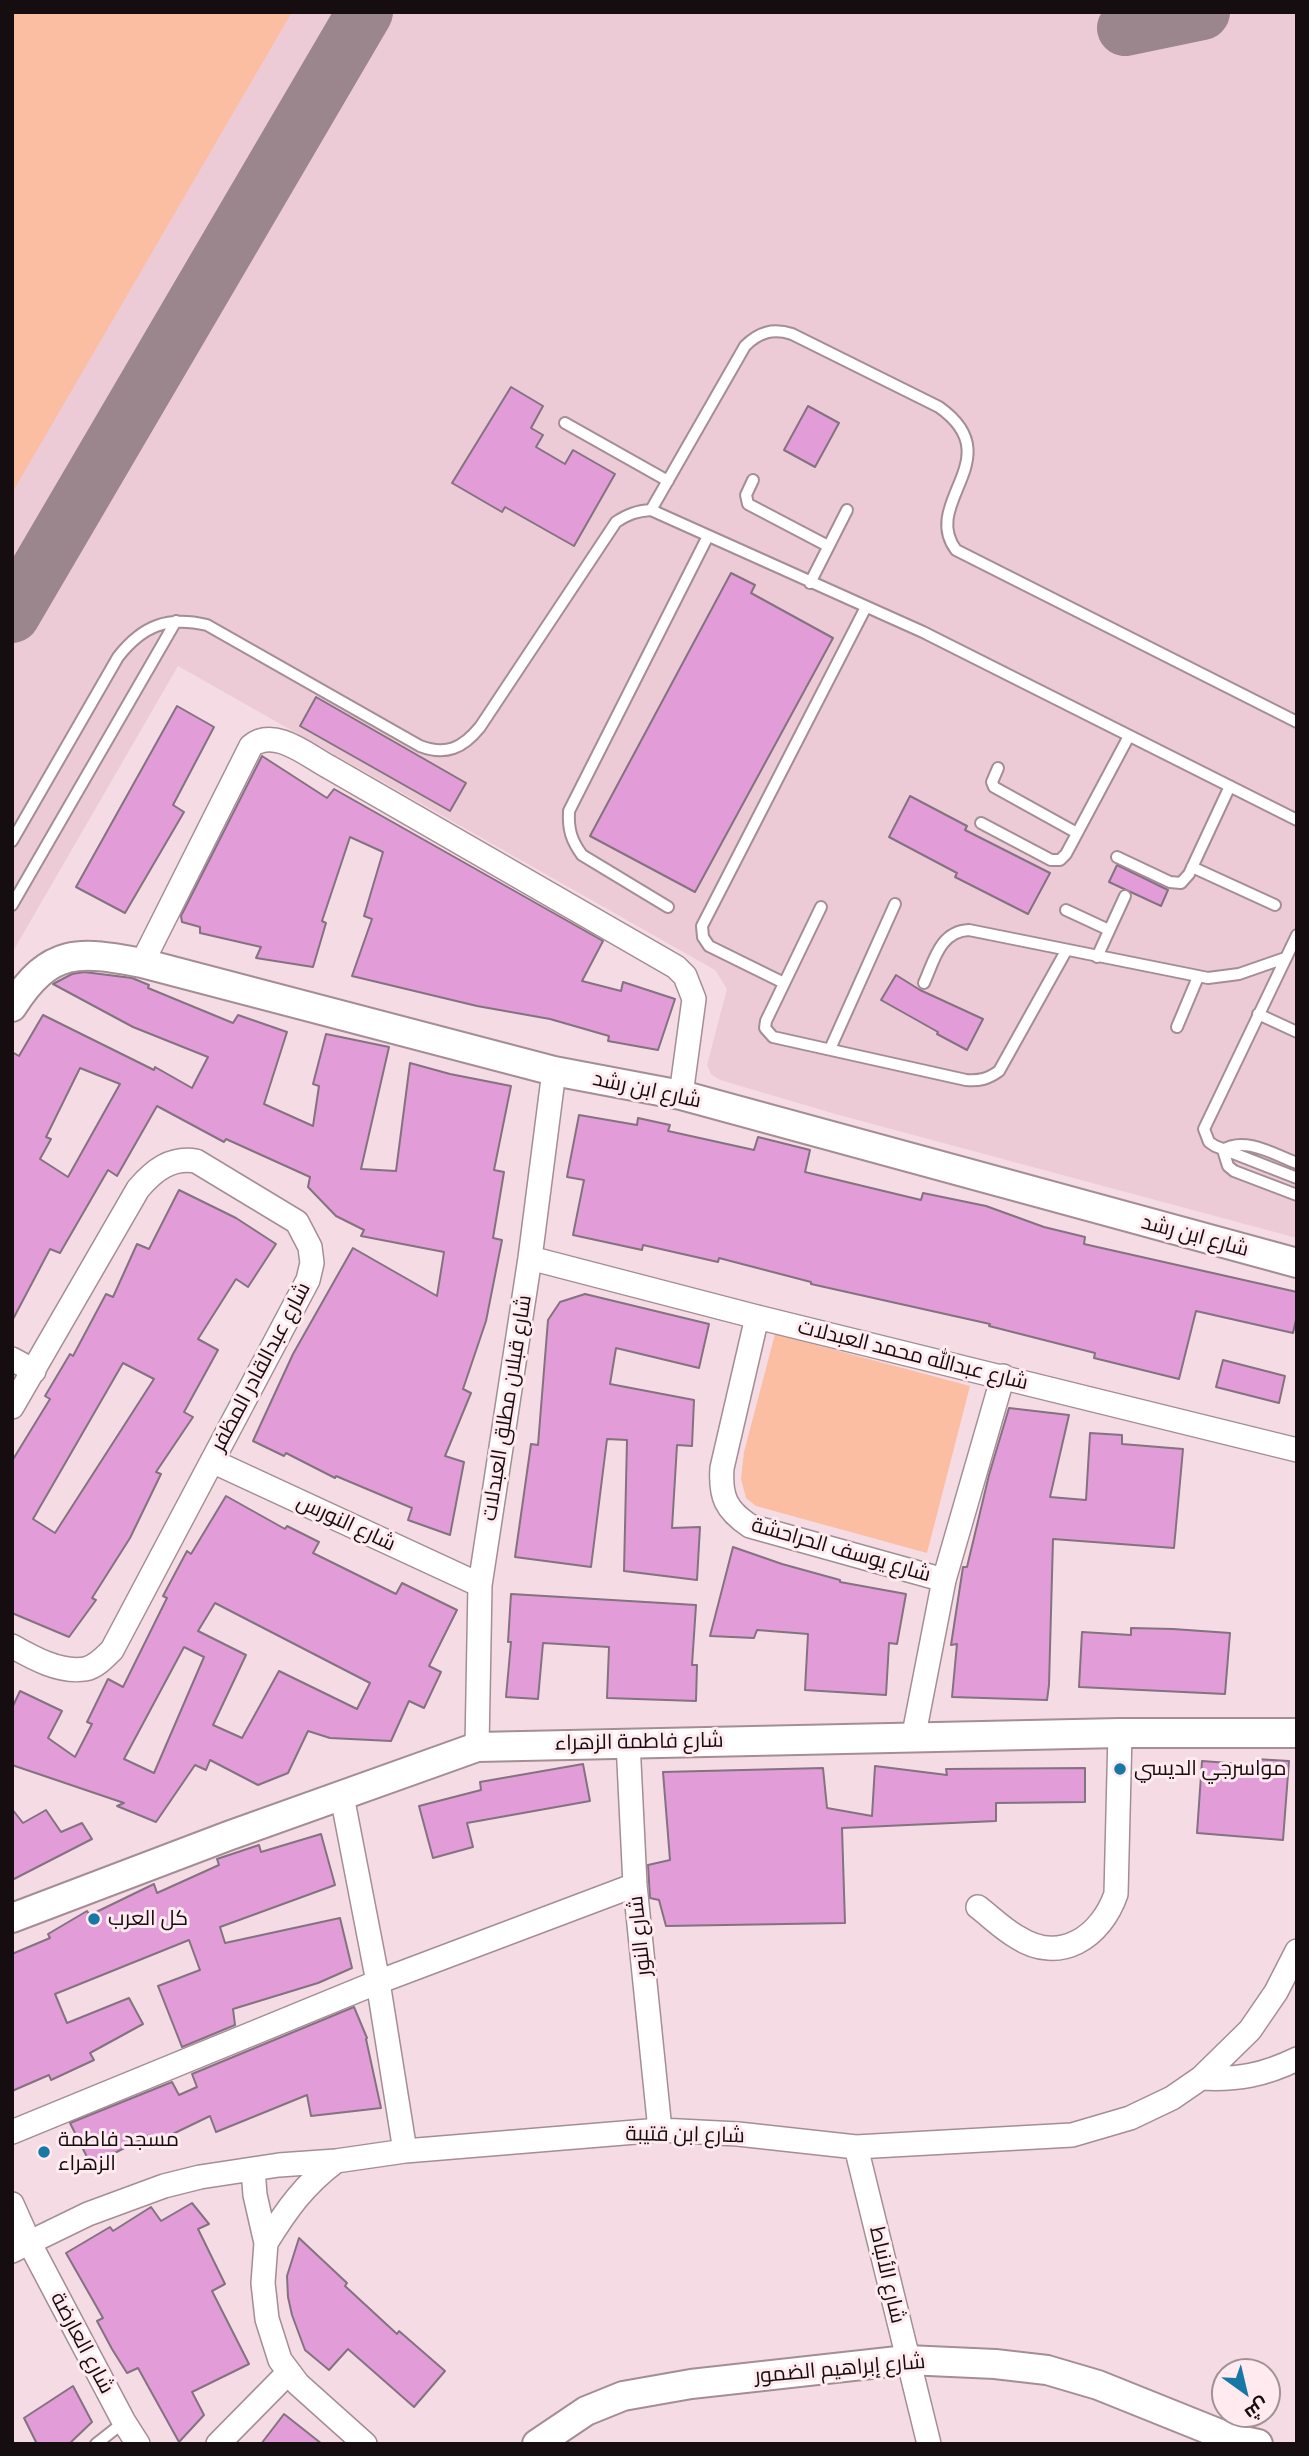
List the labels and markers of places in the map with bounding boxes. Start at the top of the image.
place label: مواسرجي الديسي [1134,1756,1286,1782]
marker: مواسرجي الديسي [1112,1761,1128,1777]
place label: كل العرب [108,1906,188,1932]
marker: كل العرب [86,1911,102,1927]
place label: مسجد فاطمة الزهراء [58,2127,179,2177]
marker: مسجد فاطمة الزهراء [36,2144,52,2160]

